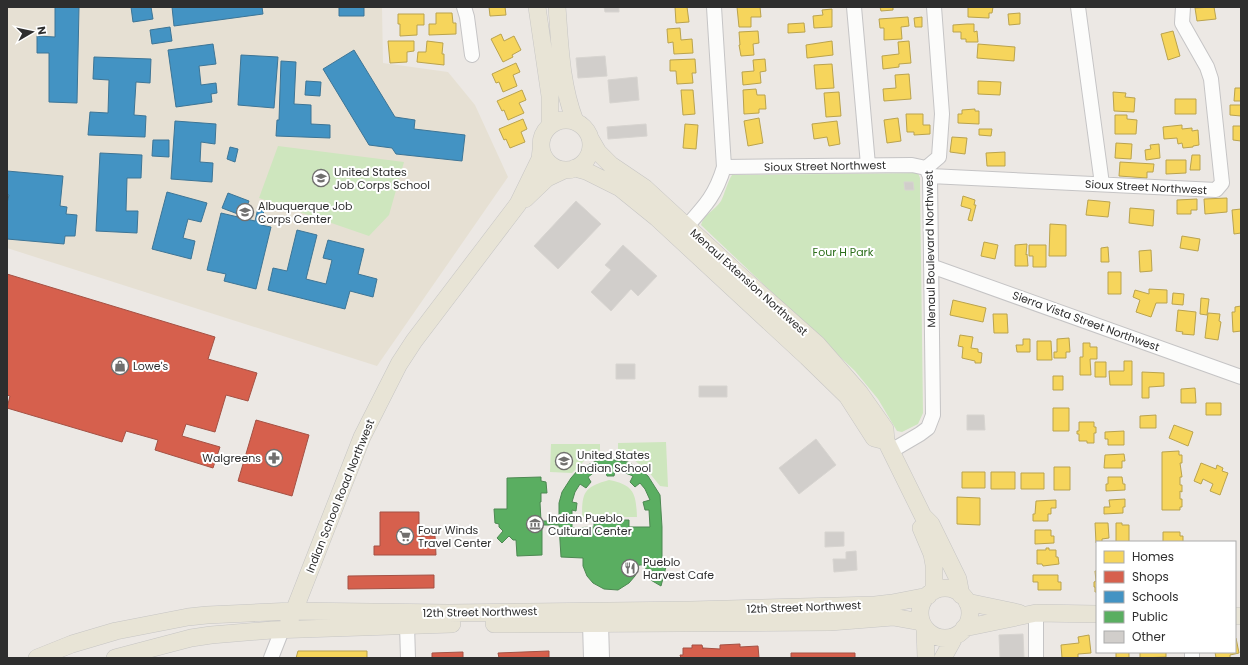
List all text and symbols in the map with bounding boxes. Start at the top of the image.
north arrow [12,12,52,52]
text: N [33,25,50,36]
street label: Sioux Street Northwest [764,157,886,175]
place label: United States Job Corps School [334,164,430,193]
school or university icon: United States Job Corps School [311,168,331,188]
street label: Menaul Boulevard Northwest [921,170,939,328]
street label: Sioux Street Northwest [1085,176,1207,198]
place label: Albuquerque Job Corps Center [258,198,353,227]
school or university icon: Albuquerque Job Corps Center [235,202,255,222]
street label: Menaul Extension Northwest [687,225,811,339]
park label: Four H Park [813,244,874,260]
street label: Sierra Vista Street Northwest [1010,287,1162,355]
shop icon: Lowe's [110,356,130,376]
place label: Lowe's [133,358,168,374]
street label: Indian School Road Northwest [302,417,378,575]
place label: United States Indian School [577,447,651,476]
pharmacy icon: Walgreens [264,448,284,468]
place label: Walgreens [202,450,261,466]
school or university icon: United States Indian School [554,451,574,471]
place label: Indian Pueblo Cultural Center [548,510,632,539]
museum icon: Indian Pueblo Cultural Center [525,514,545,534]
place label: Four Winds Travel Center [418,522,491,551]
supermarket icon: Four Winds Travel Center [395,526,415,546]
legend [1096,541,1236,653]
text: Homes [1132,548,1174,565]
place label: Pueblo Harvest Cafe [643,554,714,583]
restaurant icon: Pueblo Harvest Cafe [620,558,640,578]
text: Shops [1132,568,1169,585]
text: Schools [1132,588,1179,605]
street label: 12th Street Northwest [747,597,861,617]
street label: 12th Street Northwest [423,603,537,621]
text: Public [1132,608,1168,625]
text: Other [1132,628,1166,645]

